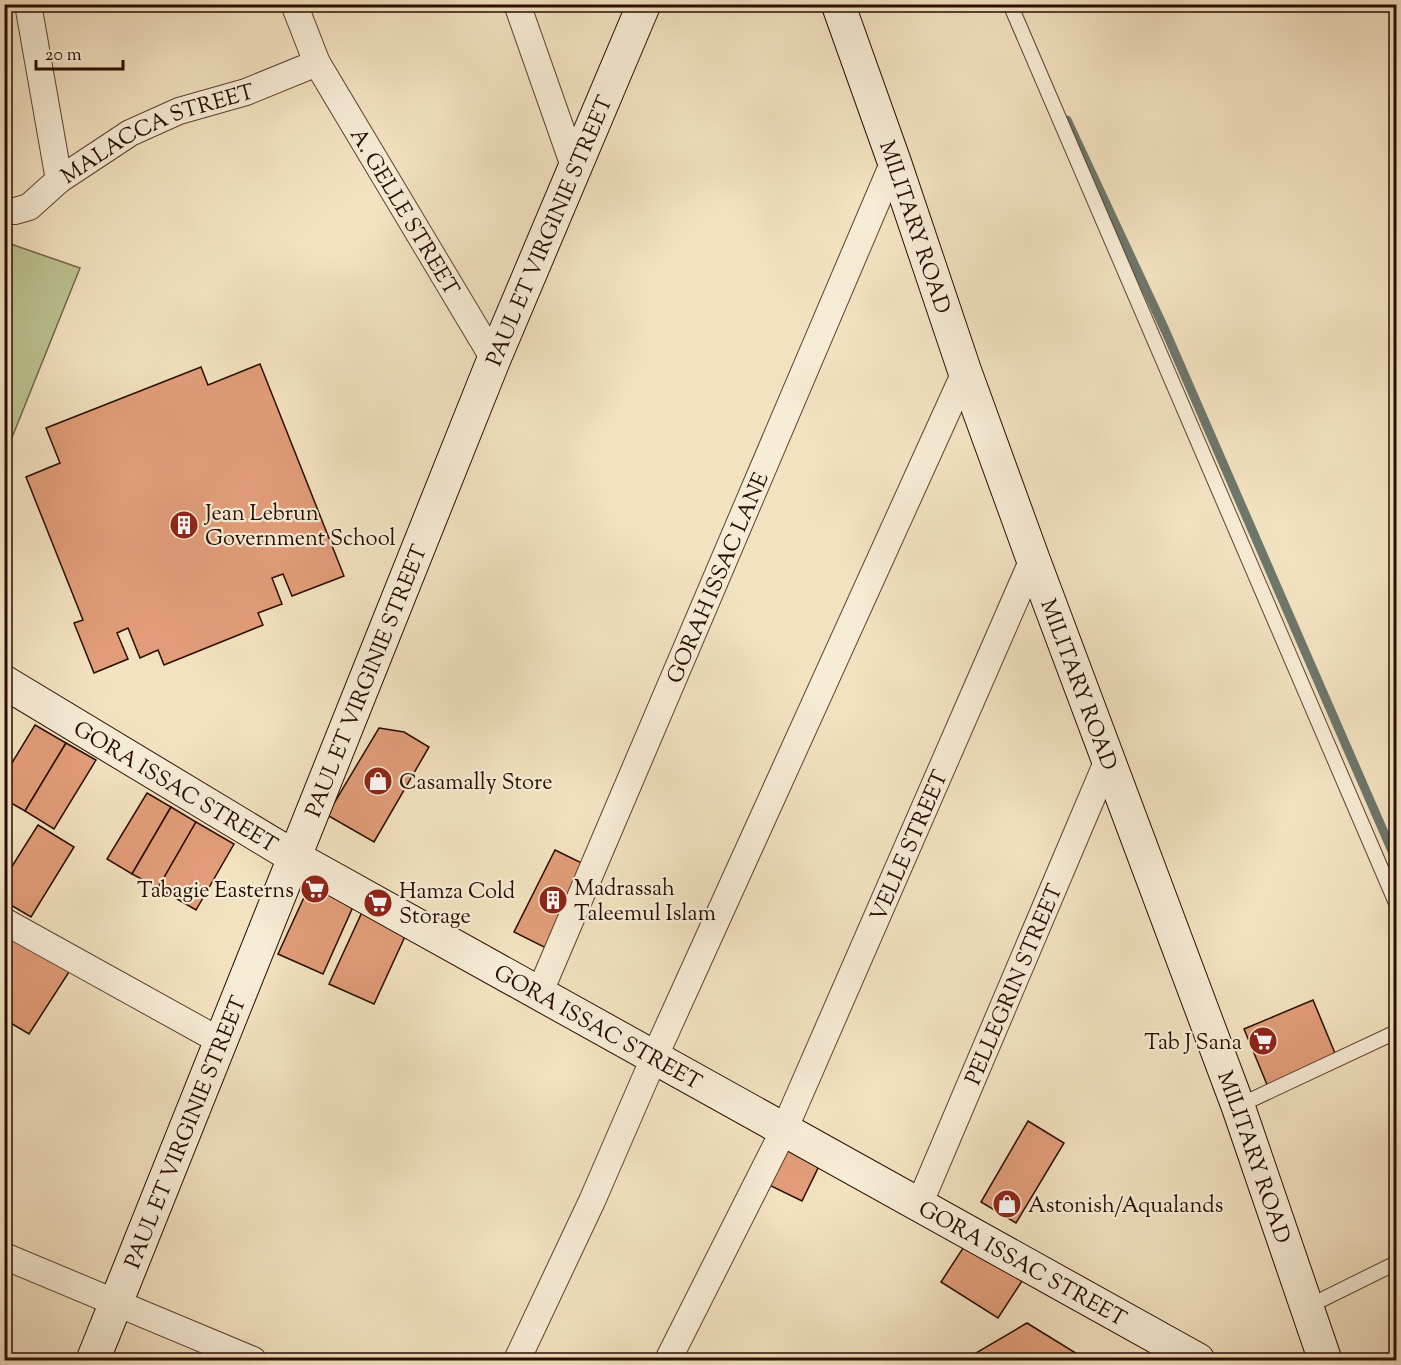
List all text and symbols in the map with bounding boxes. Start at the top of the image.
scale bar [36,33,123,71]
text: 20 m [45,43,82,69]
street label: MALACCA STREET [55,77,259,194]
street label: PAUL ET VIRGINIE STREET [480,91,623,371]
street label: A. GELLE STREET [340,123,466,303]
street label: MILITARY ROAD [869,137,957,318]
street label: GORAH ISSAC LANE [660,468,779,689]
place label: Jean Lebrun Government School [204,499,396,556]
building icon: Jean Lebrun Government School [168,509,200,541]
street label: PAUL ET VIRGINIE STREET [299,540,437,823]
street label: MILITARY ROAD [1030,595,1124,776]
street label: GORA ISSAC STREET [66,714,283,863]
shop icon: Casamally Store [362,765,394,797]
street label: VELLE STREET [864,766,958,927]
place label: Casamally Store [399,768,553,800]
supermarket icon: Tabagie Easterns [299,873,331,905]
place label: Madrassah Taleemul Islam [574,874,716,931]
place label: Tabagie Easterns [137,876,294,908]
place label: Hamza Cold Storage [399,877,515,934]
street label: PELLEGRIN STREET [959,879,1073,1091]
building icon: Madrassah Taleemul Islam [537,884,569,916]
supermarket icon: Hamza Cold Storage [362,887,394,919]
street label: GORA ISSAC STREET [487,958,707,1100]
street label: PAUL ET VIRGINIE STREET [118,991,256,1274]
supermarket icon: Tab J Sana [1247,1025,1279,1057]
place label: Tab J Sana [1144,1028,1242,1060]
street label: MILITARY ROAD [1207,1067,1297,1248]
shop icon: Astonish/Aqualands [991,1188,1023,1220]
place label: Astonish/Aqualands [1028,1191,1223,1223]
street label: GORA ISSAC STREET [912,1194,1132,1336]

